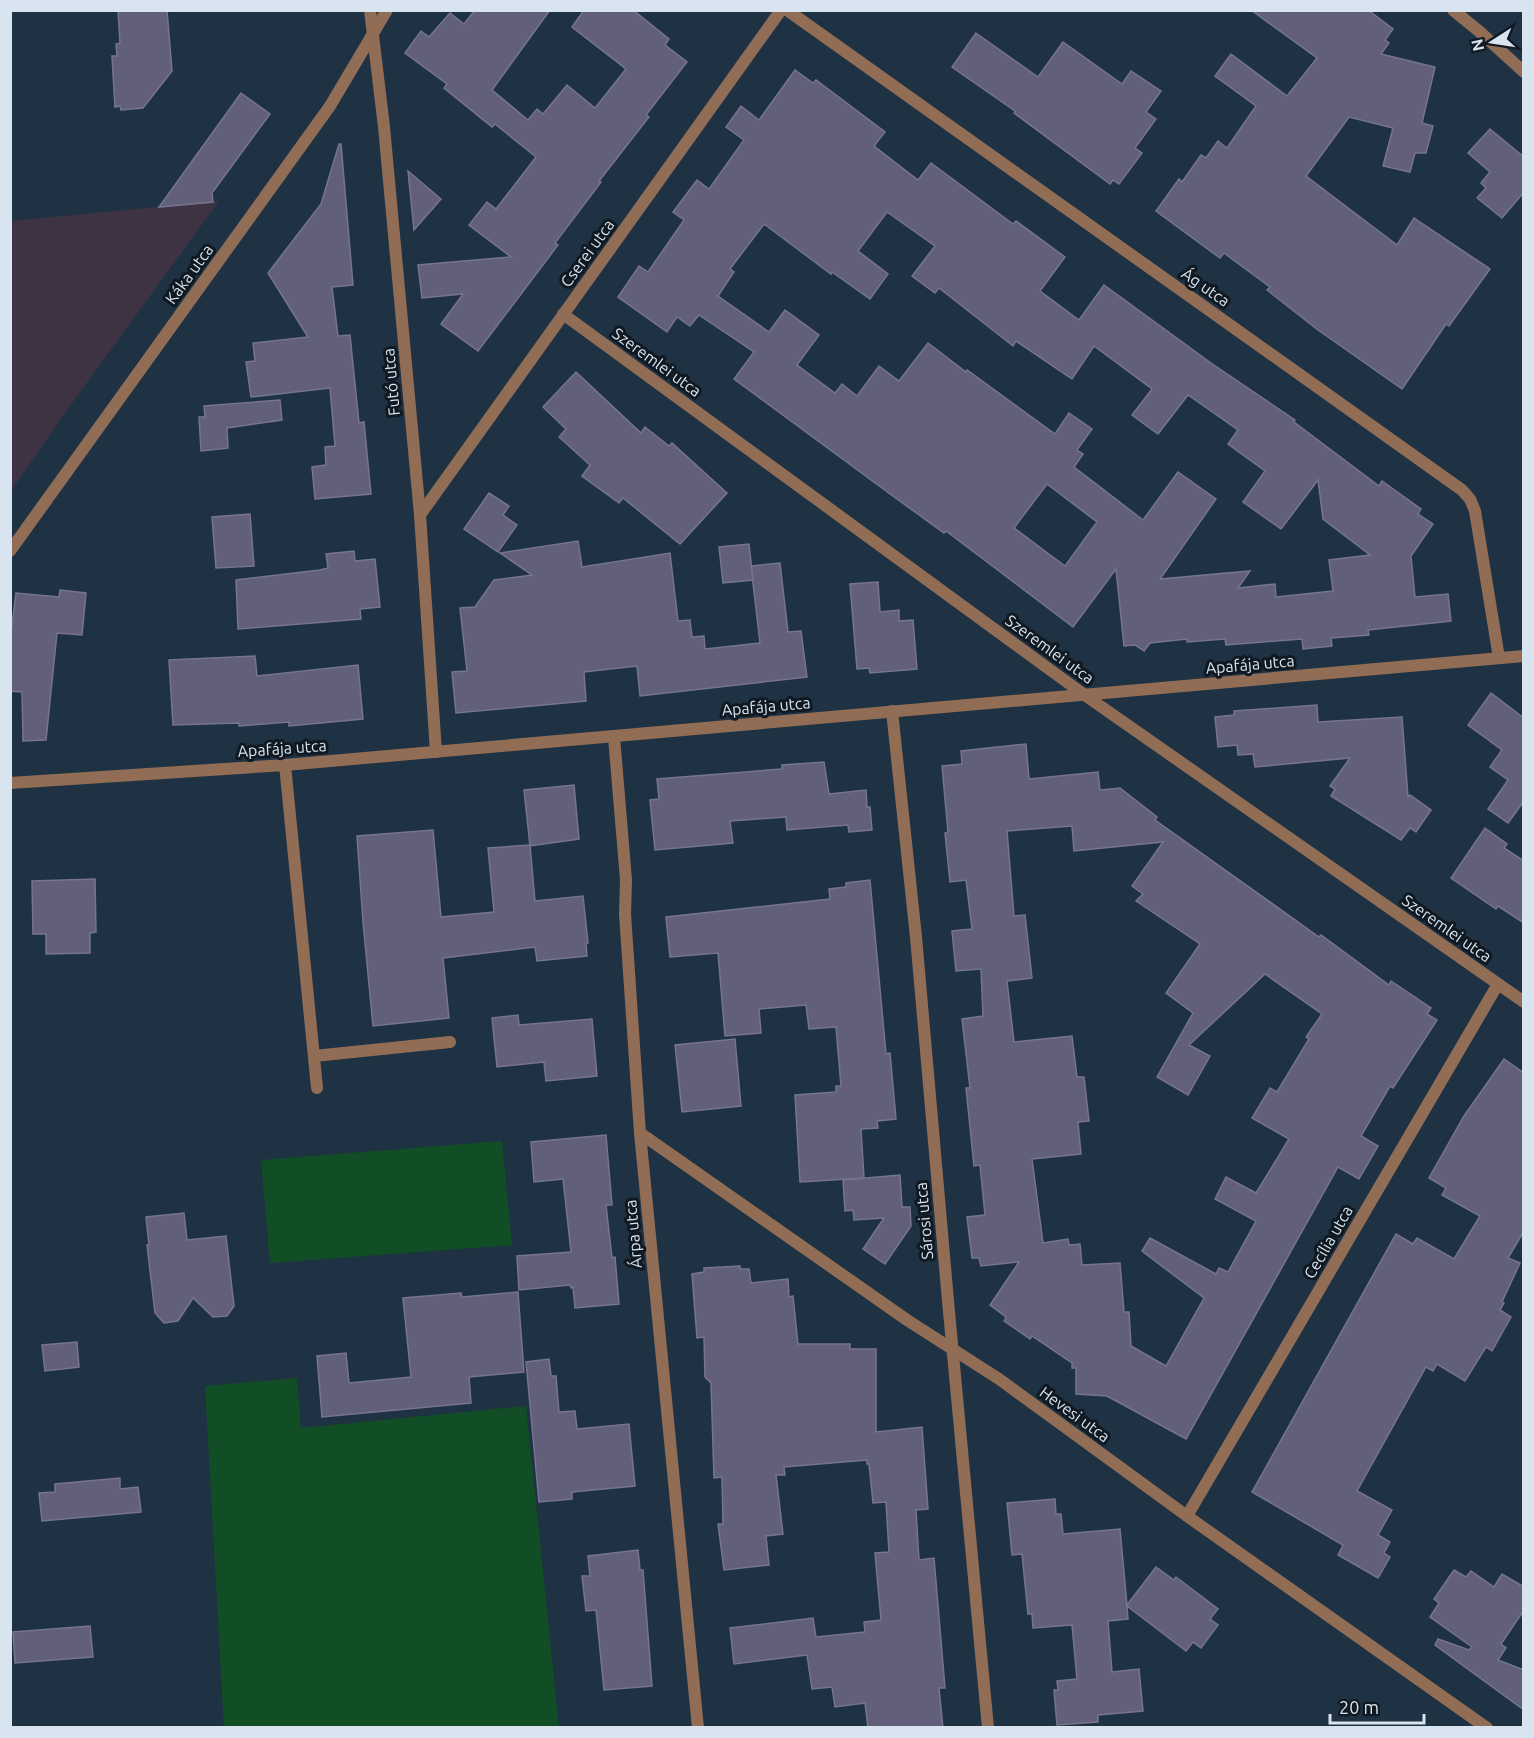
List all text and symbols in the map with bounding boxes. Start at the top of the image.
north arrow [1462,12,1522,72]
text: N [1467,37,1487,53]
street label: Cserei utca [556,216,618,290]
street label: Káka utca [161,241,217,307]
street label: Ág utca [1179,262,1235,310]
street label: Szeremlei utca [609,324,705,400]
street label: Futó utca [379,348,403,416]
street label: Szeremlei utca [1002,611,1098,687]
street label: Apafája utca [1205,651,1295,677]
street label: Apafája utca [721,693,811,719]
street label: Apafája utca [237,736,327,760]
street label: Szeremlei utca [1399,891,1495,965]
street label: Sárosi utca [912,1182,936,1260]
street label: Árpa utca [619,1199,645,1269]
street label: Cecília utca [1300,1202,1356,1282]
street label: Hevesi utca [1036,1383,1114,1445]
scale bar [1330,1687,1424,1725]
text: 20 m [1339,1697,1379,1717]

